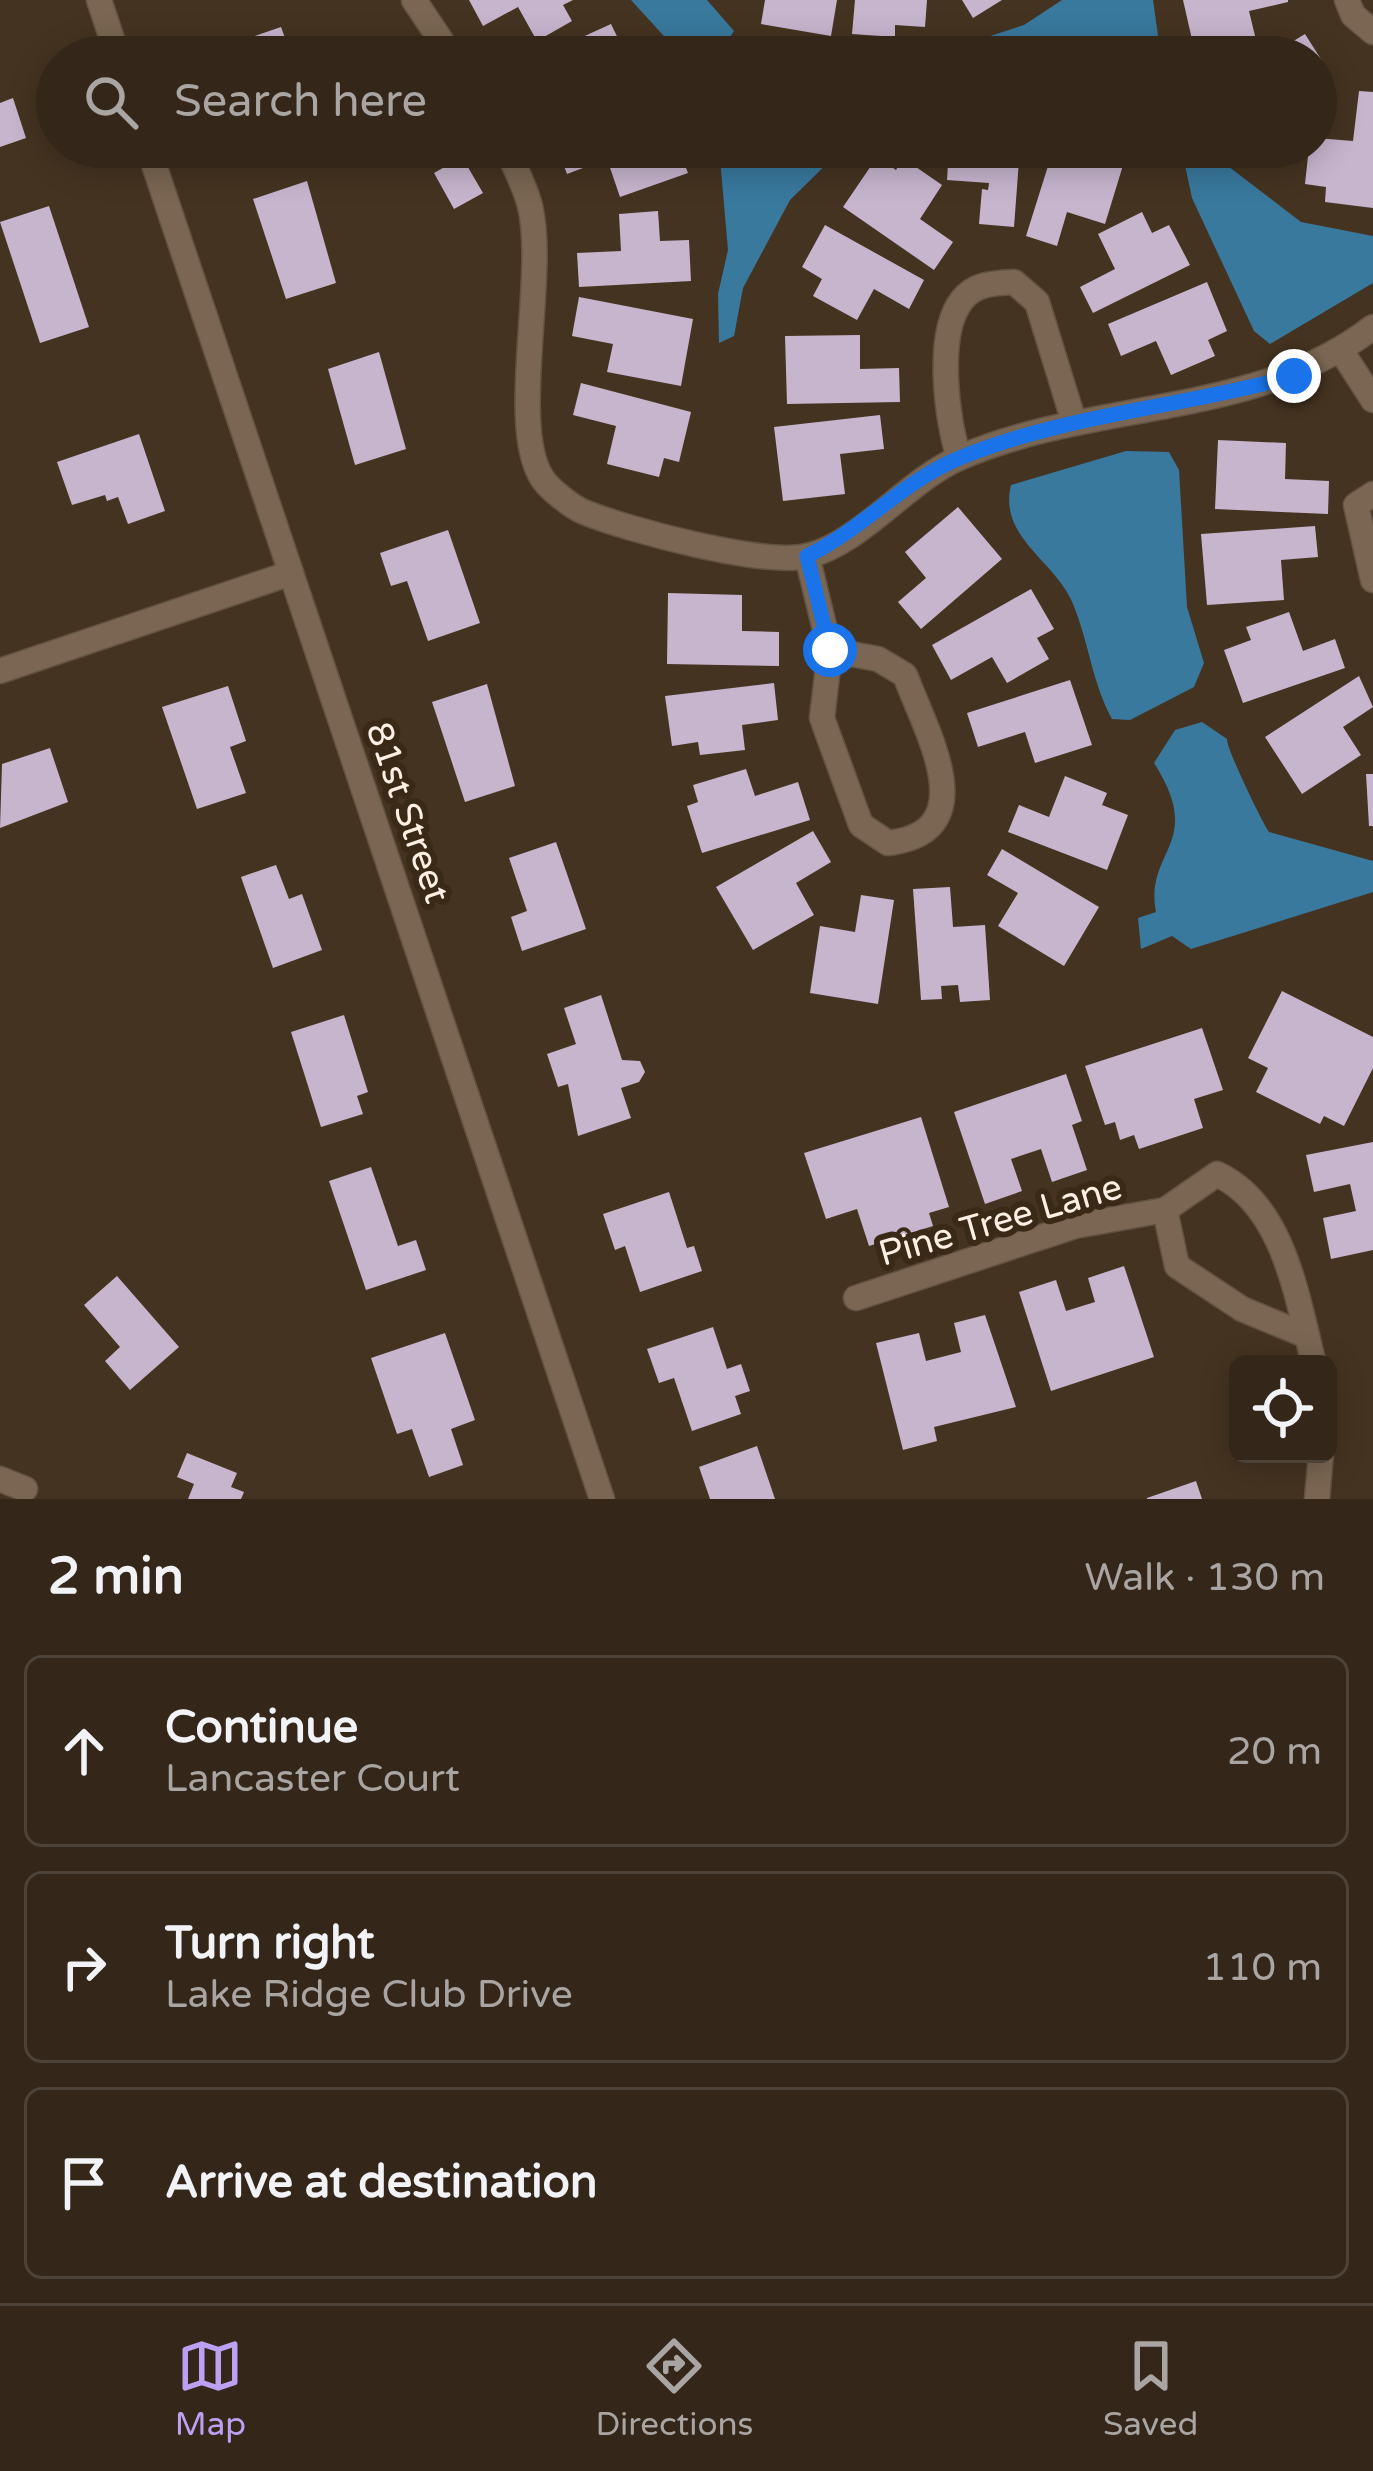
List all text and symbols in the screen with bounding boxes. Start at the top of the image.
search box [36,36,1337,168]
icon: search [78,69,144,135]
text: Search here [174,75,427,129]
route end [1267,349,1321,403]
route start [803,623,857,677]
street label: 81st Street [357,716,459,909]
street label: Pine Tree Lane [874,1165,1127,1276]
map controls [1229,1355,1337,1463]
button: locate [1229,1355,1337,1463]
text: 2 min [48,1546,184,1608]
text: Walk · 130 m [1084,1554,1325,1601]
text: Continue [165,1701,358,1755]
icon: ahead [51,1718,117,1784]
text: 20 m [1227,1728,1322,1775]
text: Lancaster Court [165,1755,460,1802]
text: Turn right [165,1917,374,1971]
icon: right [51,1934,117,2000]
text: 110 m [1203,1944,1322,1991]
text: Lake Ridge Club Drive [165,1971,573,2018]
icon: arrive [51,2150,117,2216]
text: Arrive at destination [165,2156,597,2210]
tab: Map [175,2333,246,2444]
tab: Directions [596,2333,753,2444]
tab: Saved [1103,2333,1198,2444]

